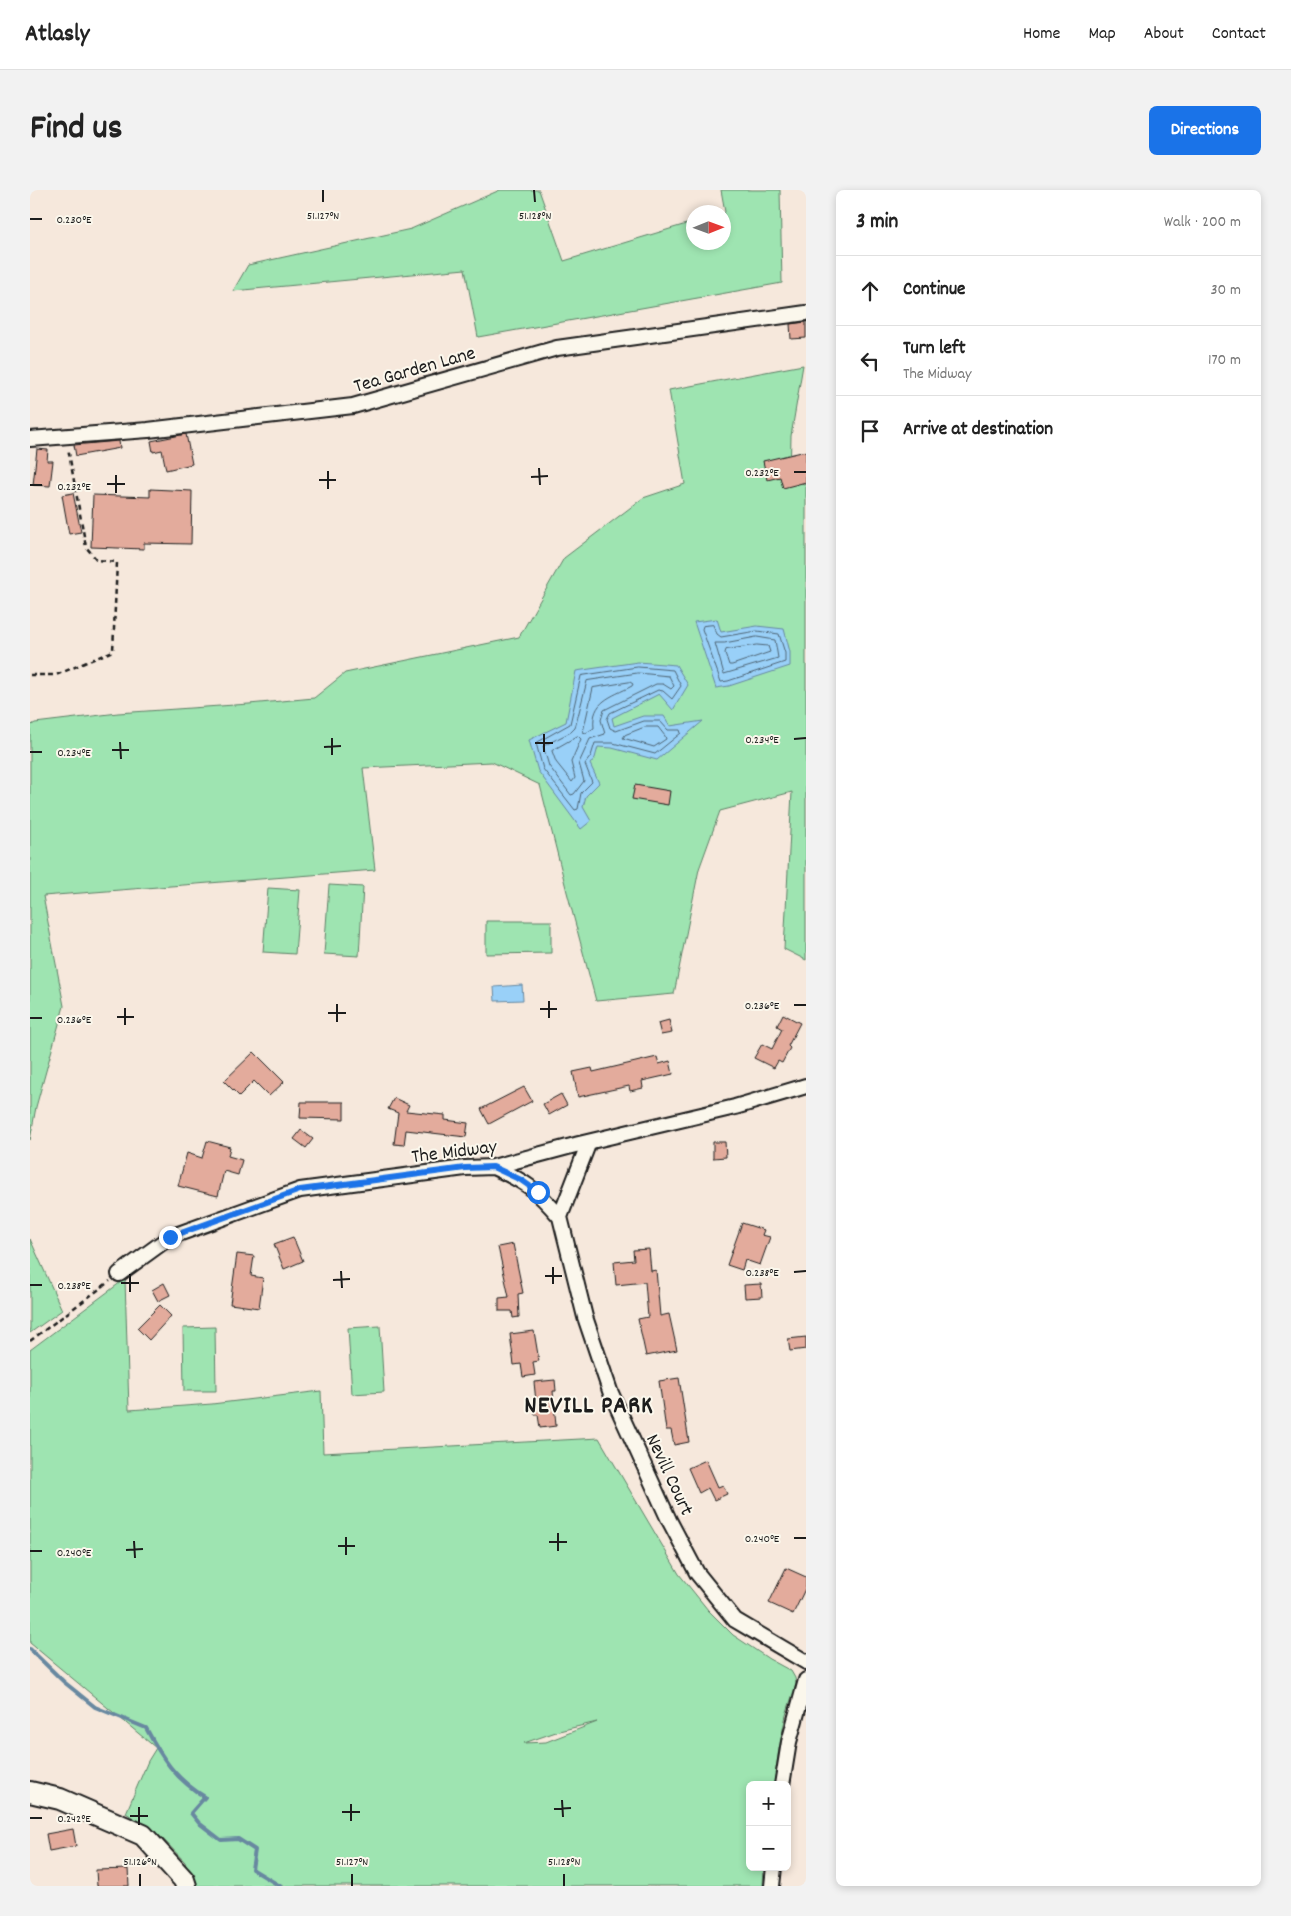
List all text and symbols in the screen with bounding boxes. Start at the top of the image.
text: Atlasly [25,18,89,52]
text: Home [1023,22,1060,47]
text: Map [1088,22,1116,47]
text: About [1144,22,1184,47]
text: Contact [1212,22,1266,47]
text: Find us [30,105,122,155]
button: Directions [1149,106,1261,155]
north arrow [686,205,731,250]
text: 51.127°N [307,208,339,225]
text: 51.128°N [519,208,551,225]
text: 3 min [856,208,898,238]
text: Walk · 200 m [1164,211,1241,234]
text: 0.230°E [57,212,92,229]
icon: ahead [856,277,884,305]
text: Continue [903,277,965,304]
text: 30 m [1211,279,1241,302]
text: Turn left [903,336,966,363]
street label: Tea Garden Lane [351,340,479,402]
icon: left [856,347,884,375]
text: 170 m [1208,349,1241,372]
text: The Midway [903,363,972,386]
icon: arrive [856,417,884,445]
text: Arrive at destination [903,417,1053,444]
text: 0.232°E [745,465,779,482]
text: 0.232°E [57,479,91,496]
text: 0.234°E [745,732,779,749]
text: 0.234°E [57,745,91,762]
text: 0.236°E [745,998,780,1015]
text: 0.236°E [57,1012,92,1029]
street label: The Midway [410,1134,499,1172]
route start [527,1181,550,1204]
route end [159,1226,182,1249]
text: 0.238°E [745,1265,779,1282]
text: 0.238°E [57,1278,91,1295]
district label: NEVILL PARK [524,1389,654,1425]
street label: Nevill Court [637,1430,699,1521]
text: 0.240°E [745,1531,780,1548]
text: 0.240°E [57,1545,92,1562]
map controls [746,1781,791,1871]
button: + [746,1781,791,1826]
text: 0.242°E [57,1811,91,1828]
button: − [746,1826,791,1871]
text: 51.126°N [123,1854,157,1871]
text: 51.127°N [336,1854,368,1871]
text: 51.128°N [548,1854,580,1871]

